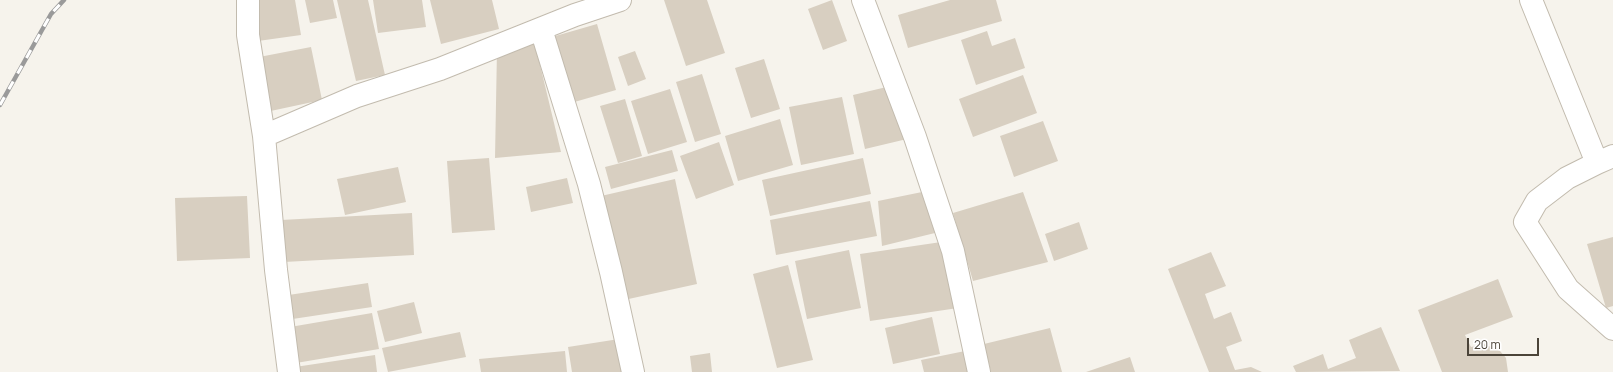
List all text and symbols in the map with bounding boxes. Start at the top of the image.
scale bar [1469,330,1541,356]
text: 20 m [1474,336,1501,353]

